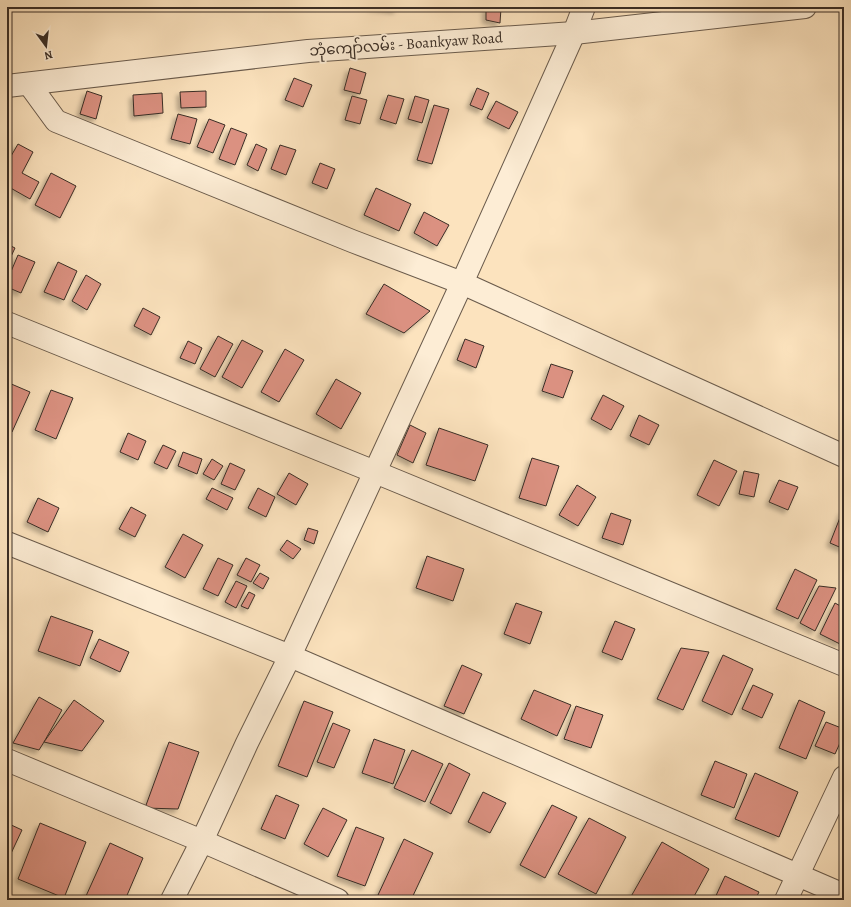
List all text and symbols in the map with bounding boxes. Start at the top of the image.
north arrow [26,26,66,66]
street label: ဘုံကျော်လမ်း - Boankyaw Road [309,27,504,63]
text: N [43,47,54,63]

